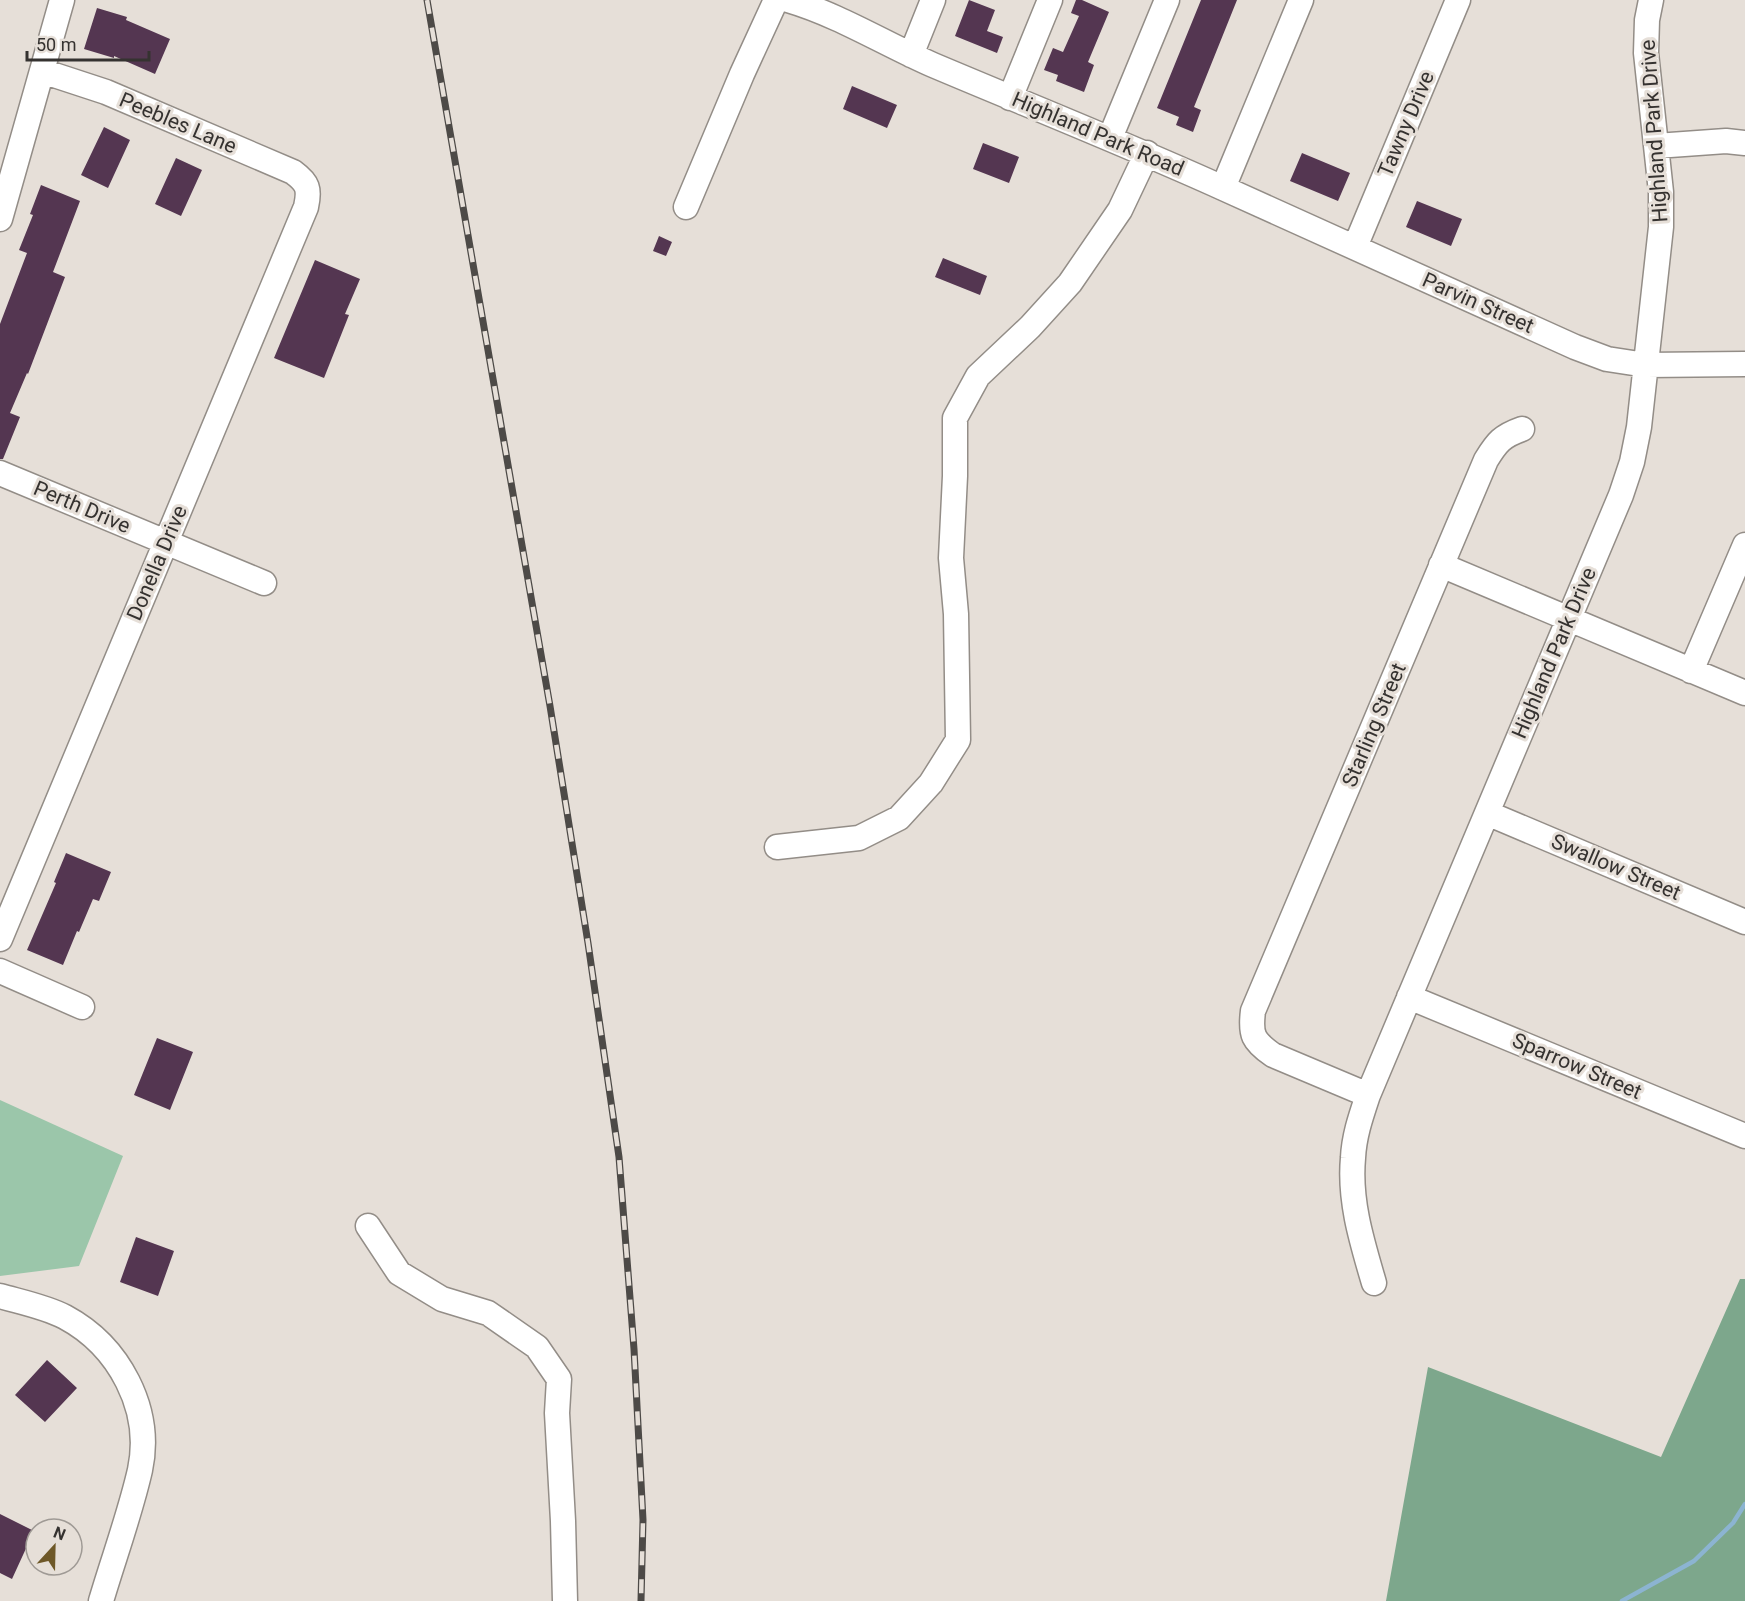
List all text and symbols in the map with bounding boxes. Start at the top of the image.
scale bar [27,24,148,62]
text: 50 m [36,34,76,55]
street label: Highland Park Drive [1636,39,1672,223]
street label: Tawny Drive [1373,68,1439,180]
street label: Highland Park Road [1008,87,1188,181]
street label: Peebles Lane [116,88,240,158]
street label: Parvin Street [1419,268,1538,338]
street label: Perth Drive [30,476,134,538]
street label: Donella Drive [122,502,192,624]
street label: Highland Park Drive [1507,564,1601,742]
street label: Starling Street [1337,659,1411,790]
street label: Swallow Street [1548,829,1684,905]
street label: Sparrow Street [1509,1028,1645,1104]
north arrow [24,1517,84,1577]
text: N [51,1523,68,1544]

